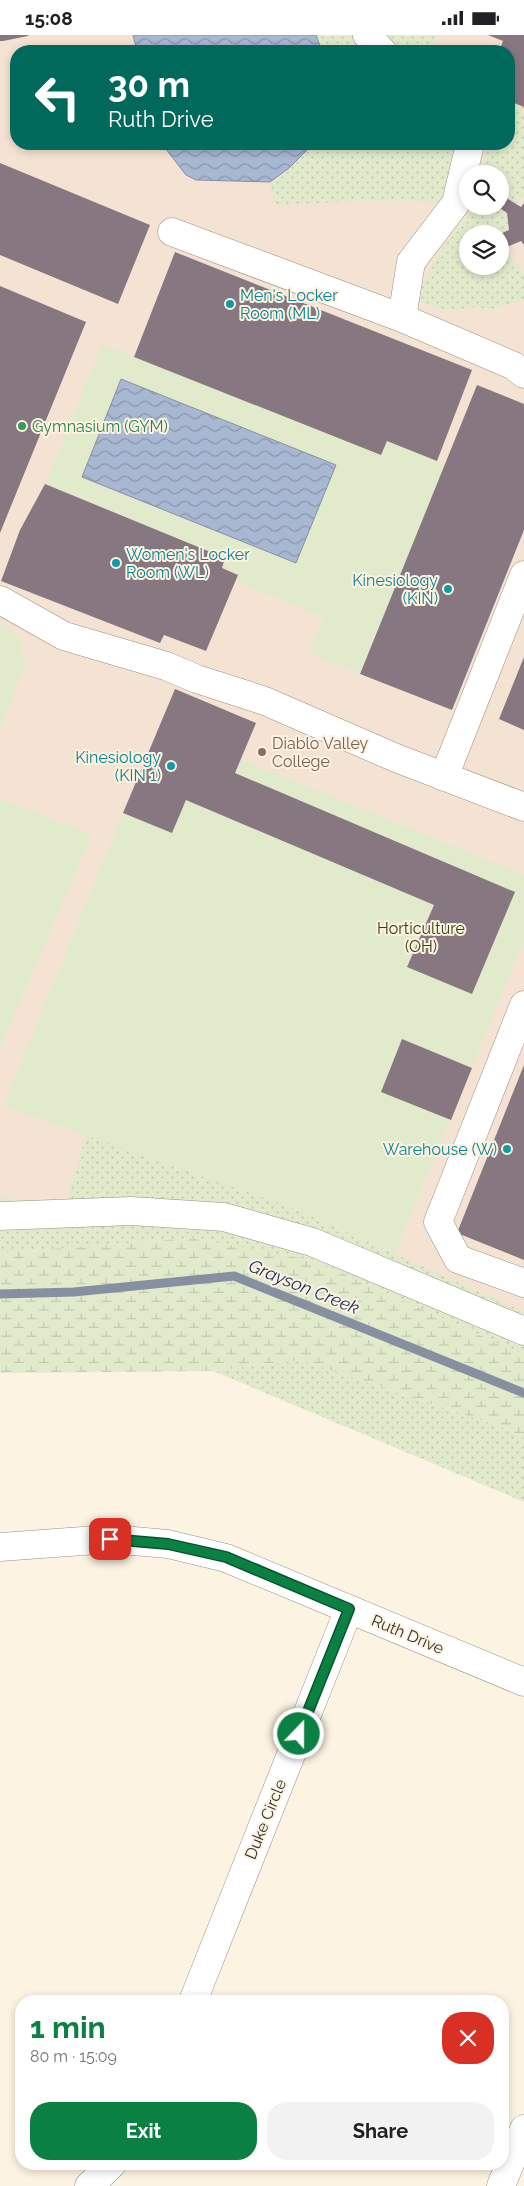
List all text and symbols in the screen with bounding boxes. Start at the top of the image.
text: 15:08 [25,7,73,29]
text: 30 m [108,64,190,105]
icon: left [25,65,90,130]
text: Ruth Drive [108,106,214,132]
map controls [459,165,509,275]
button: search [459,165,509,215]
button: layers [459,225,509,275]
place label: Men's Locker Room (ML) [240,286,338,323]
marker: Men's Locker Room (ML) [224,298,236,310]
place label: Gymnasium (GYM) [32,417,168,436]
marker: Gymnasium (GYM) [16,420,28,432]
place label: Women's Locker Room (WL) [126,545,250,582]
marker: Women's Locker Room (WL) [110,557,122,569]
place label: Kinesiology (KIN) [352,571,438,608]
marker: Kinesiology (KIN) [442,583,454,595]
place label: Diablo Valley College [272,734,369,771]
marker: Diablo Valley College [256,746,268,758]
place label: Kinesiology (KIN 1) [75,748,161,785]
marker: Kinesiology (KIN 1) [165,760,177,772]
park label: Horticulture (OH) [377,919,465,956]
place label: Warehouse (W) [383,1140,497,1159]
marker: Warehouse (W) [501,1143,513,1155]
water label: Grayson Creek [246,1255,363,1318]
pin [89,1518,131,1560]
icon: arrive [96,1525,124,1553]
street label: Ruth Drive [369,1611,447,1658]
position arrow [272,1707,324,1759]
street label: Duke Circle [241,1776,290,1862]
text: 1 min [30,2010,106,2045]
button: close [442,2012,494,2064]
text: 80 m · 15:09 [30,2047,117,2066]
button: Exit [30,2102,257,2160]
button: Share [267,2102,494,2160]

